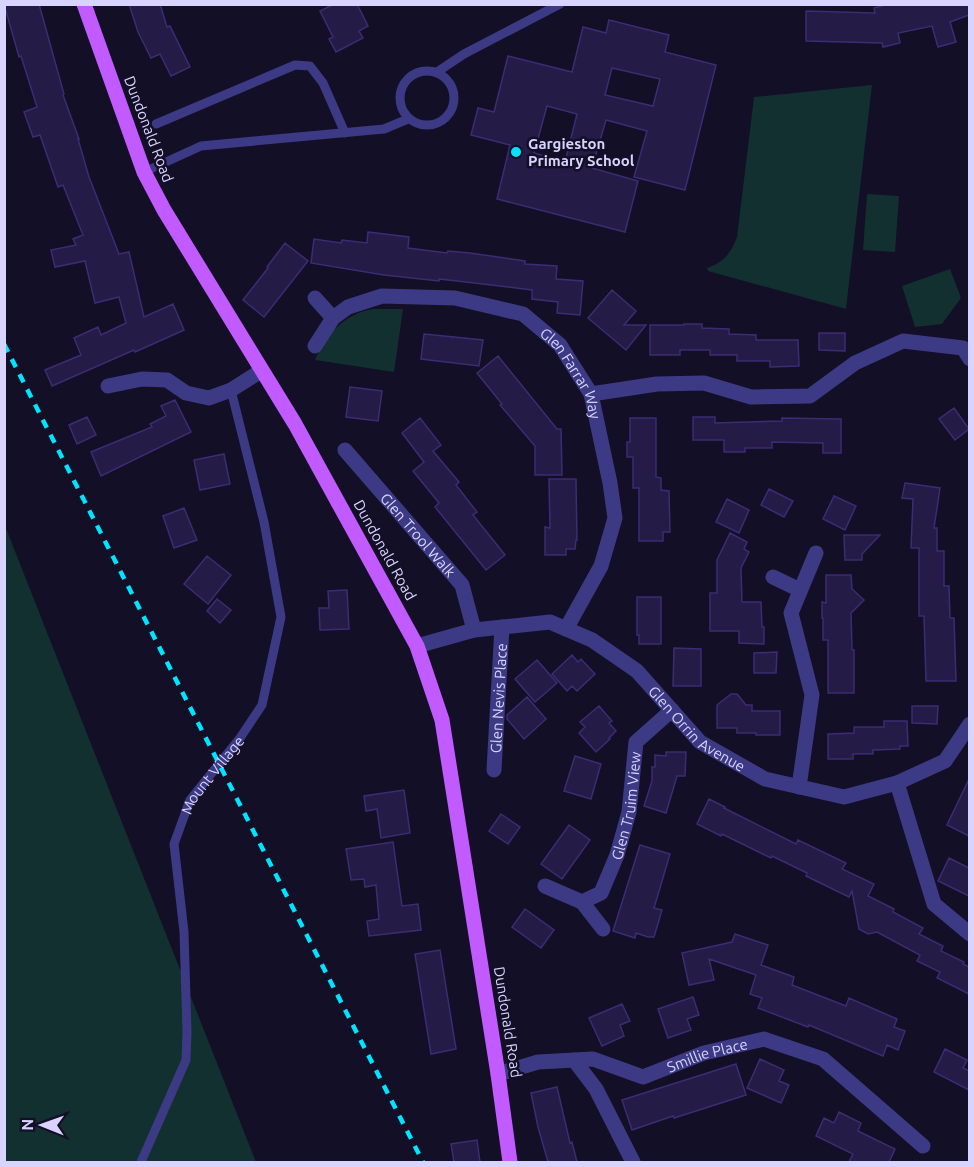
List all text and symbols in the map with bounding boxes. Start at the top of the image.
street label: Dundonald Road [121,74,177,184]
place label: Gargieston Primary School [528,135,635,169]
marker: Gargieston Primary School [509,145,523,159]
street label: Glen Farrar Way [537,324,605,420]
street label: Glen Trool Walk [377,489,460,580]
street label: Dundonald Road [350,497,420,603]
street label: Glen Nevis Place [486,643,510,754]
street label: Glen Orrin Avenue [645,682,748,775]
street label: Mount Village [177,732,247,816]
street label: Glen Truim View [608,750,644,862]
street label: Dundonald Road [491,965,525,1079]
street label: Smillie Place [664,1035,749,1075]
north arrow [12,1095,72,1155]
text: N [18,1119,36,1131]

